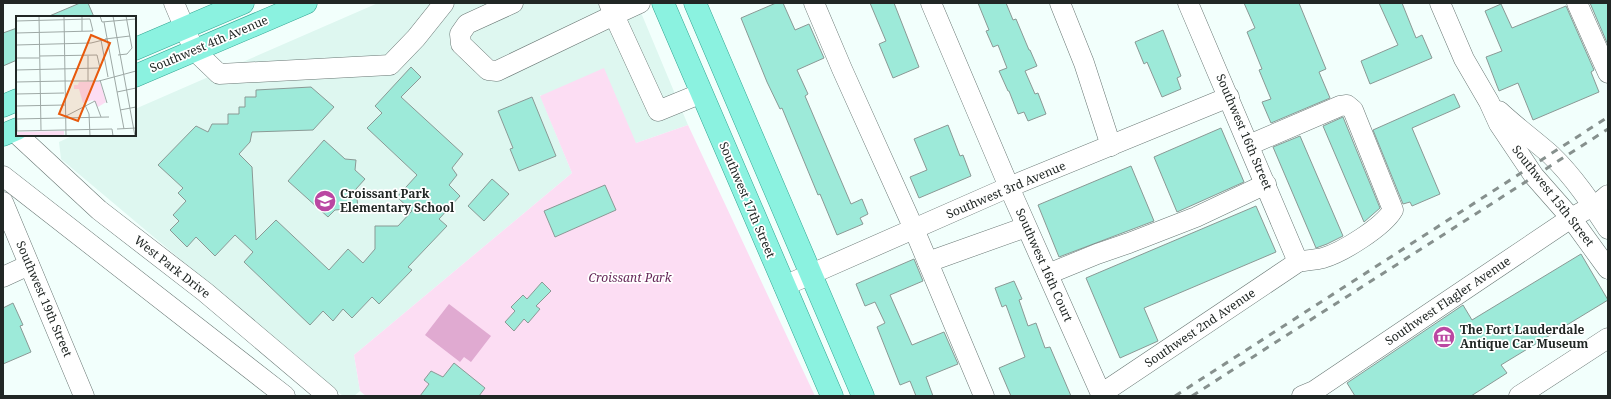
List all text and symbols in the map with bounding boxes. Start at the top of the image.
street label: Southwest 4th Avenue [147,11,271,76]
inset map [16,16,136,136]
street label: Southwest 16th Street [1212,71,1277,192]
street label: Southwest 17th Street [715,139,780,260]
street label: Southwest 15th Street [1508,141,1598,250]
street label: Southwest 3rd Avenue [943,157,1068,222]
place label: Croissant Park Elementary School [340,185,455,216]
school or university icon: Croissant Park Elementary School [312,188,338,214]
street label: Southwest 16th Court [1012,205,1077,324]
street label: West Park Drive [131,231,214,302]
street label: Southwest 19th Street [12,238,77,359]
street label: Southwest Flagler Avenue [1382,252,1514,349]
park label: Croissant Park [588,269,673,286]
street label: Southwest 2nd Avenue [1141,284,1258,371]
place label: The Fort Lauderdale Antique Car Museum [1460,321,1589,352]
museum icon: The Fort Lauderdale Antique Car Museum [1431,324,1457,350]

